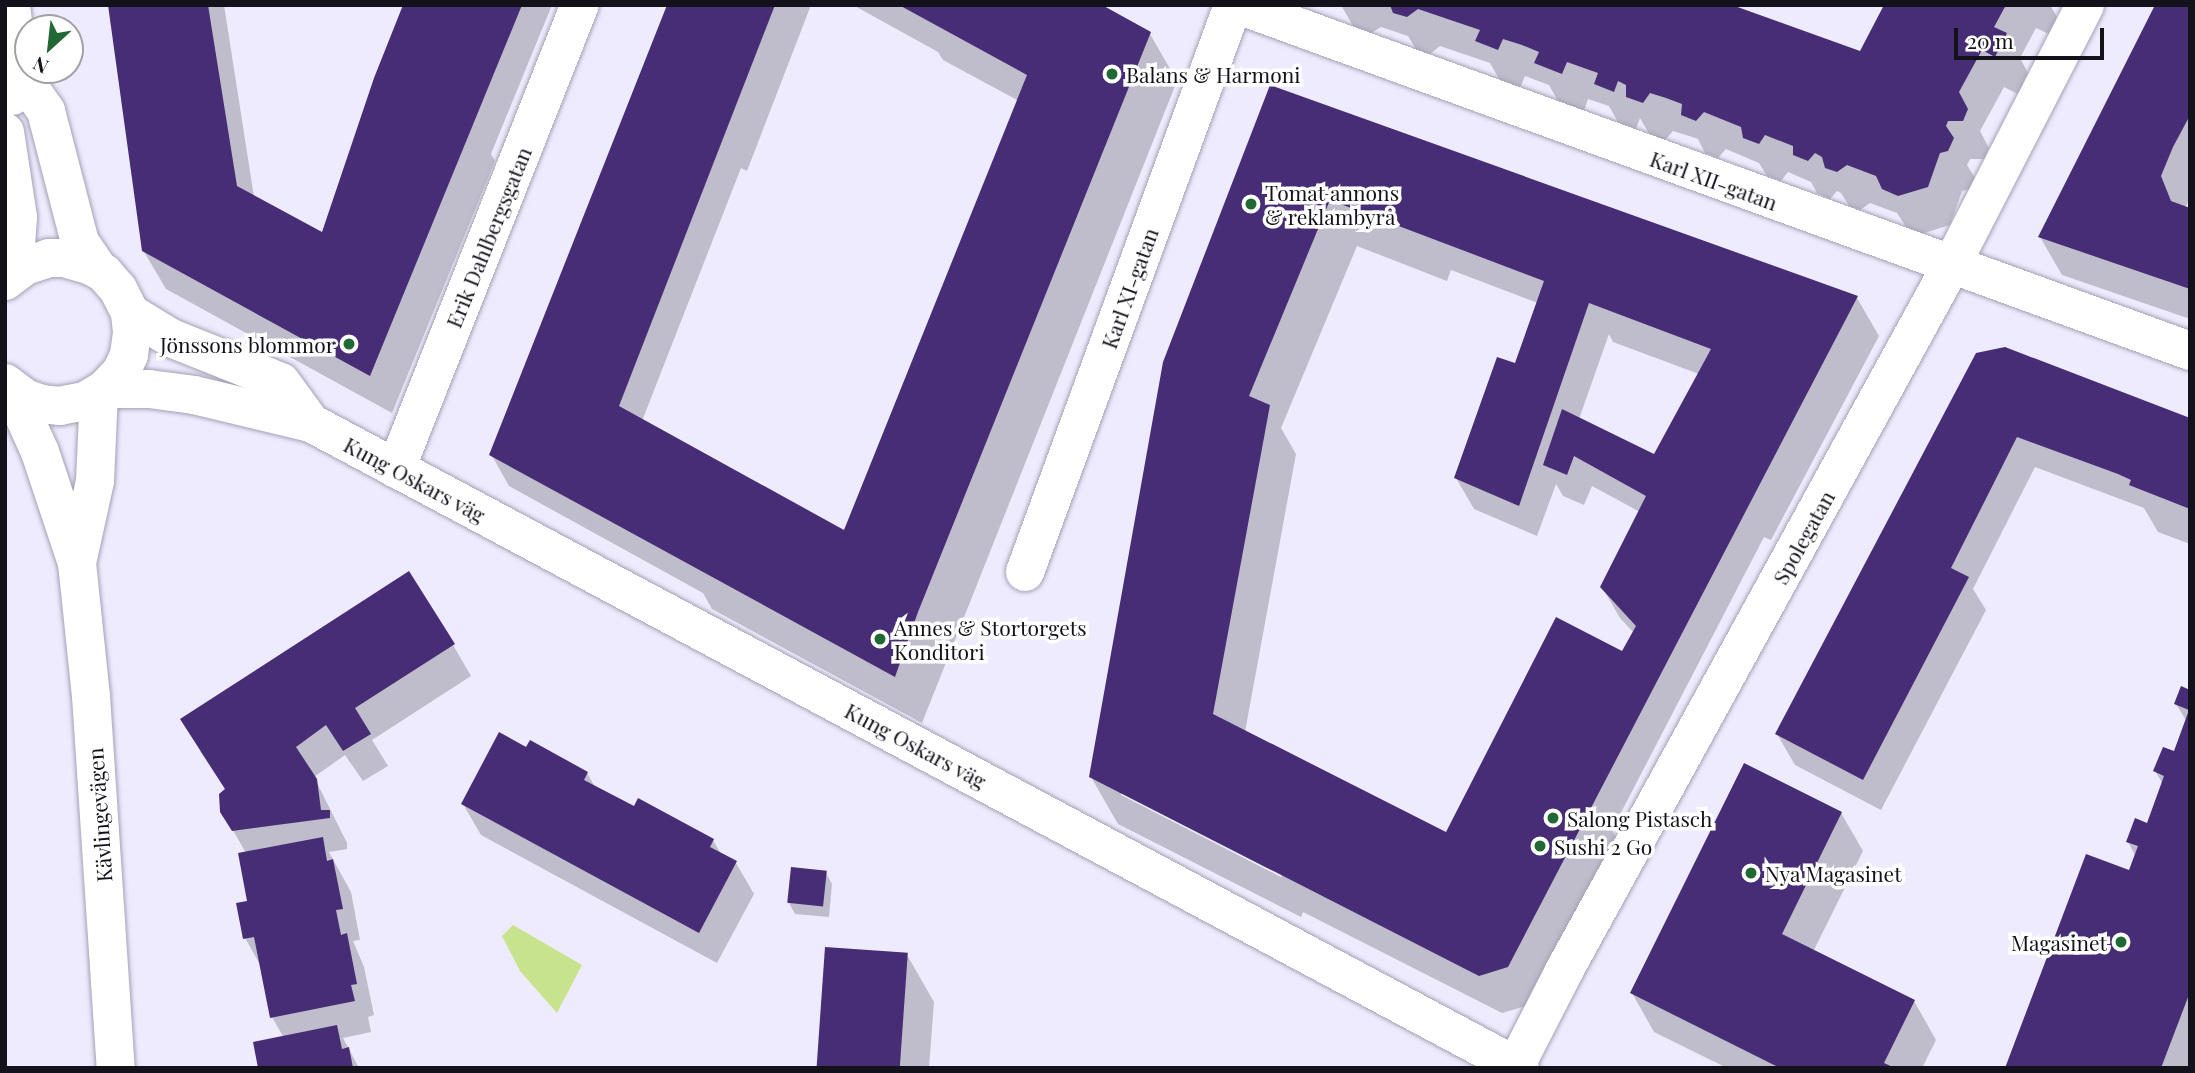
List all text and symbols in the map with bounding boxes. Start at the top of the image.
north arrow [14,14,84,84]
scale bar [1957,14,2108,58]
text: 20 m [1967,26,2014,54]
text: N [28,51,52,81]
place label: Balans & Harmoni [1126,61,1300,87]
marker: Balans & Harmoni [1104,66,1120,82]
street label: Erik Dahlbergsgatan [440,143,536,331]
street label: Karl XII-gatan [1647,145,1781,215]
place label: Tomat annons & reklambyrå [1265,179,1399,229]
marker: Tomat annons & reklambyrå [1243,196,1259,212]
street label: Karl XI-gatan [1095,224,1163,352]
place label: Jönssons blommor [160,331,335,357]
marker: Jönssons blommor [341,336,357,352]
street label: Kung Oskars väg [340,431,490,527]
street label: Spolegatan [1767,486,1839,588]
place label: Annes & Stortorgets Konditori [894,614,1087,664]
marker: Annes & Stortorgets Konditori [872,631,888,647]
street label: Kung Oskars väg [841,697,991,793]
street label: Kävlingevägen [82,747,116,883]
place label: Salong Pistasch [1567,805,1712,831]
marker: Salong Pistasch [1545,810,1561,826]
place label: Sushi 2 Go [1554,833,1652,859]
marker: Sushi 2 Go [1532,838,1548,854]
place label: Nya Magasinet [1765,860,1902,886]
marker: Nya Magasinet [1743,865,1759,881]
place label: Magasinet [2011,929,2107,955]
marker: Magasinet [2113,934,2129,950]

